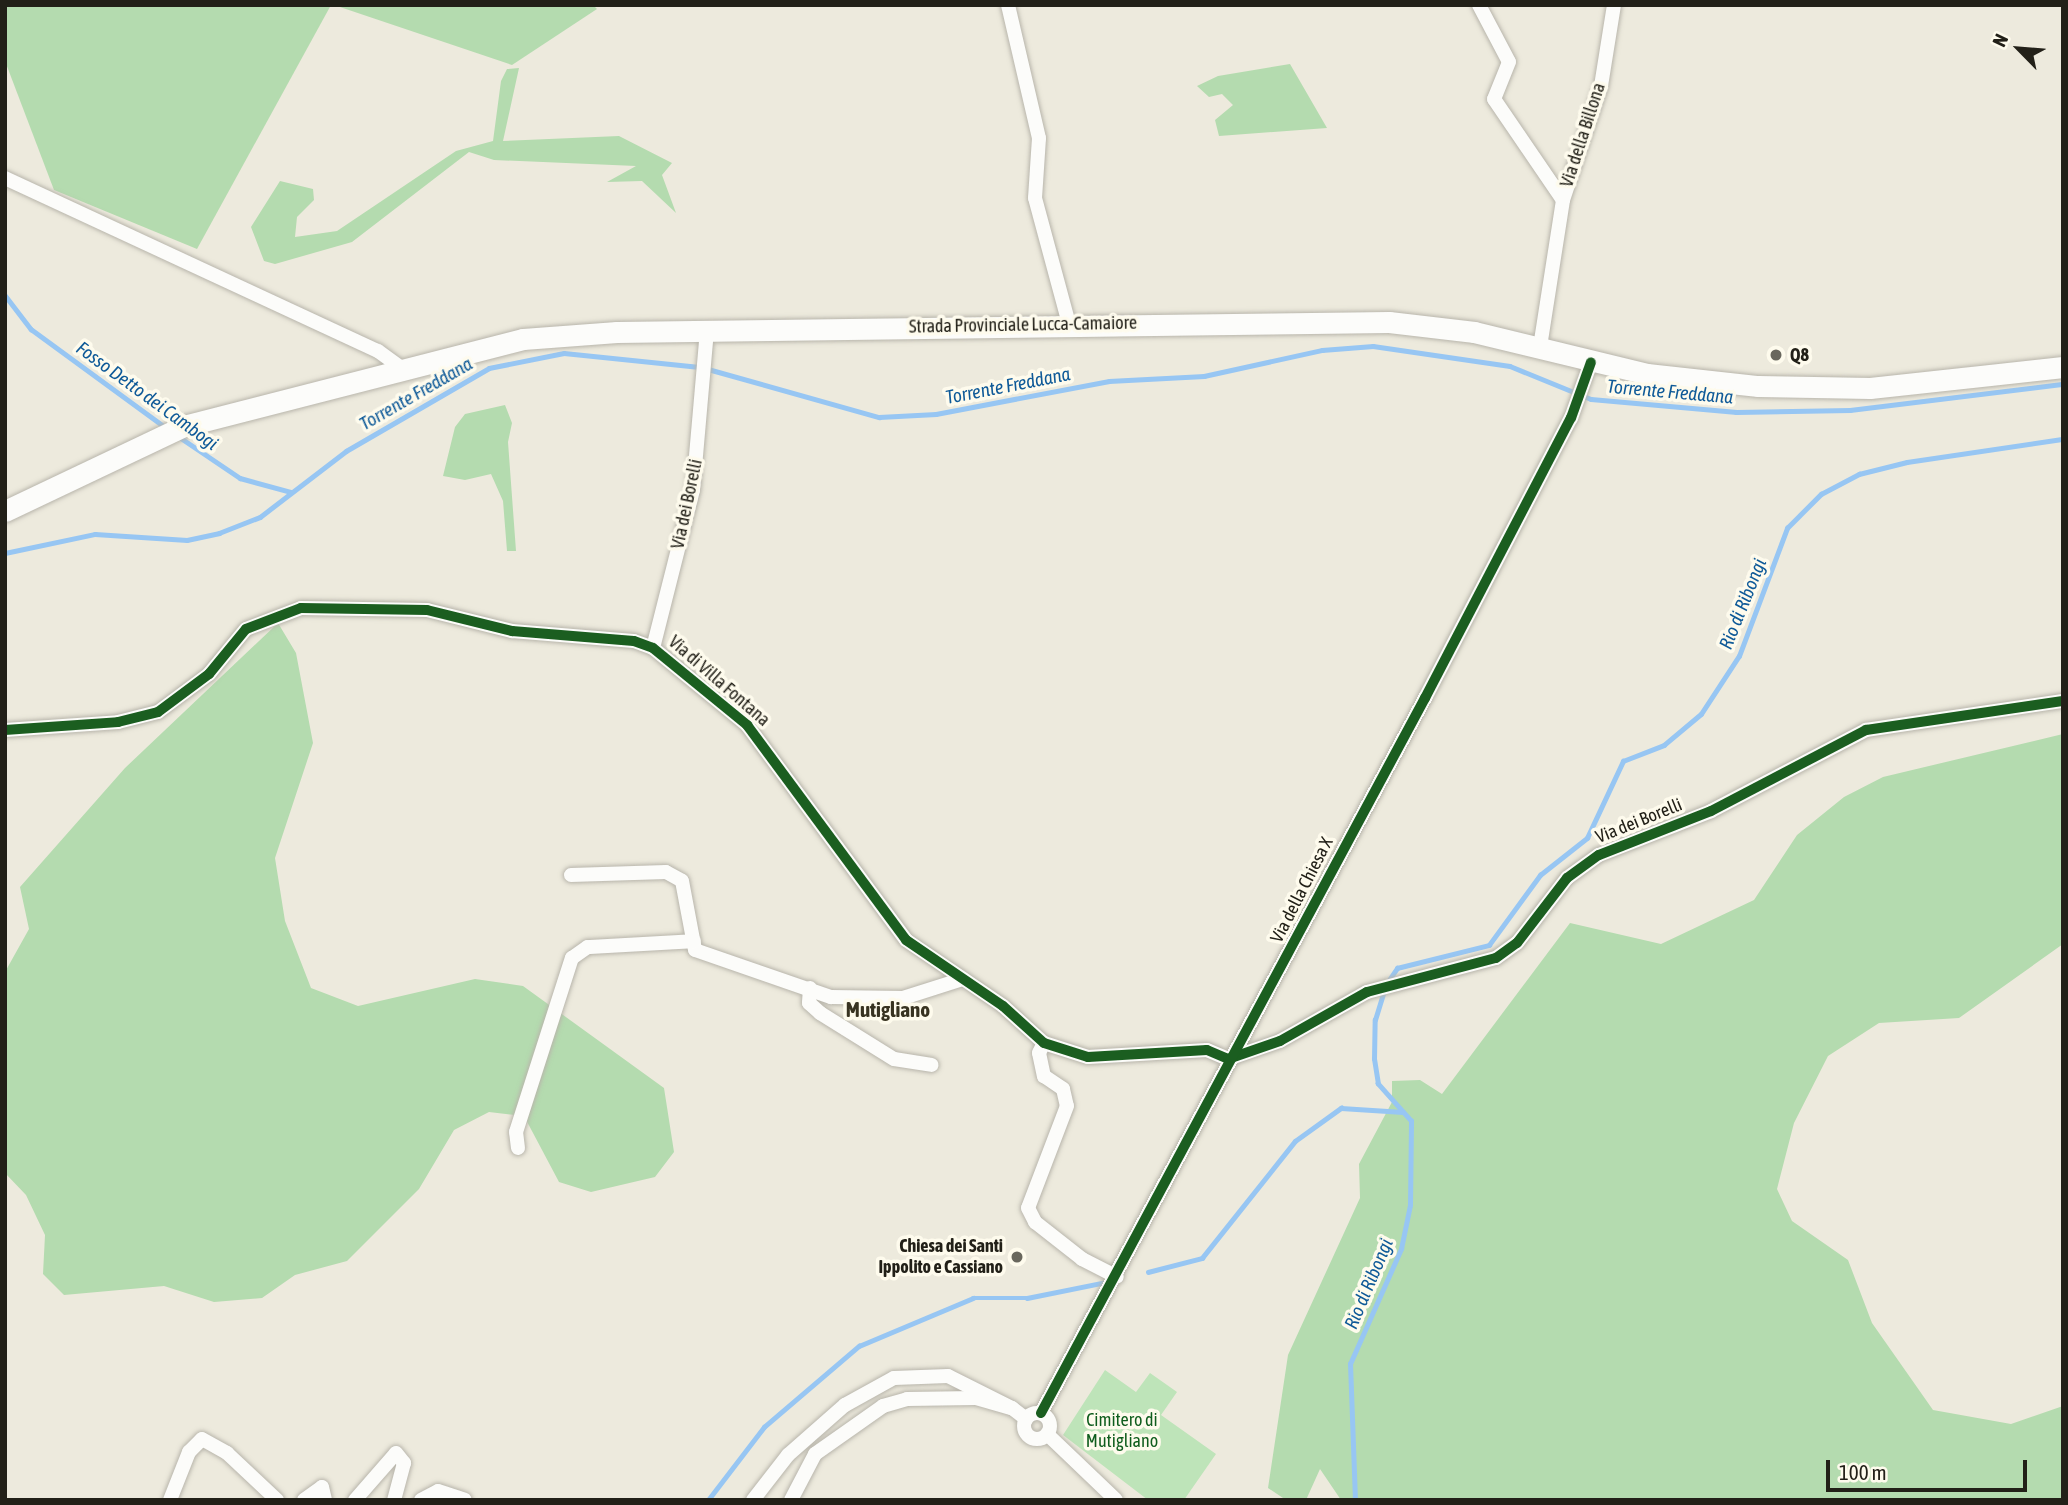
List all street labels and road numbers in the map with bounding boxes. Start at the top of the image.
street label: Via della Billona [1556,80,1610,190]
street label: Strada Provinciale Lucca-Camaiore [909,312,1137,338]
street label: Via dei Borelli [667,457,707,551]
street label: Via di Villa Fontana [664,631,774,731]
street label: Via dei Borelli [1593,794,1685,848]
street label: Via della Chiesa X [1266,834,1338,946]

